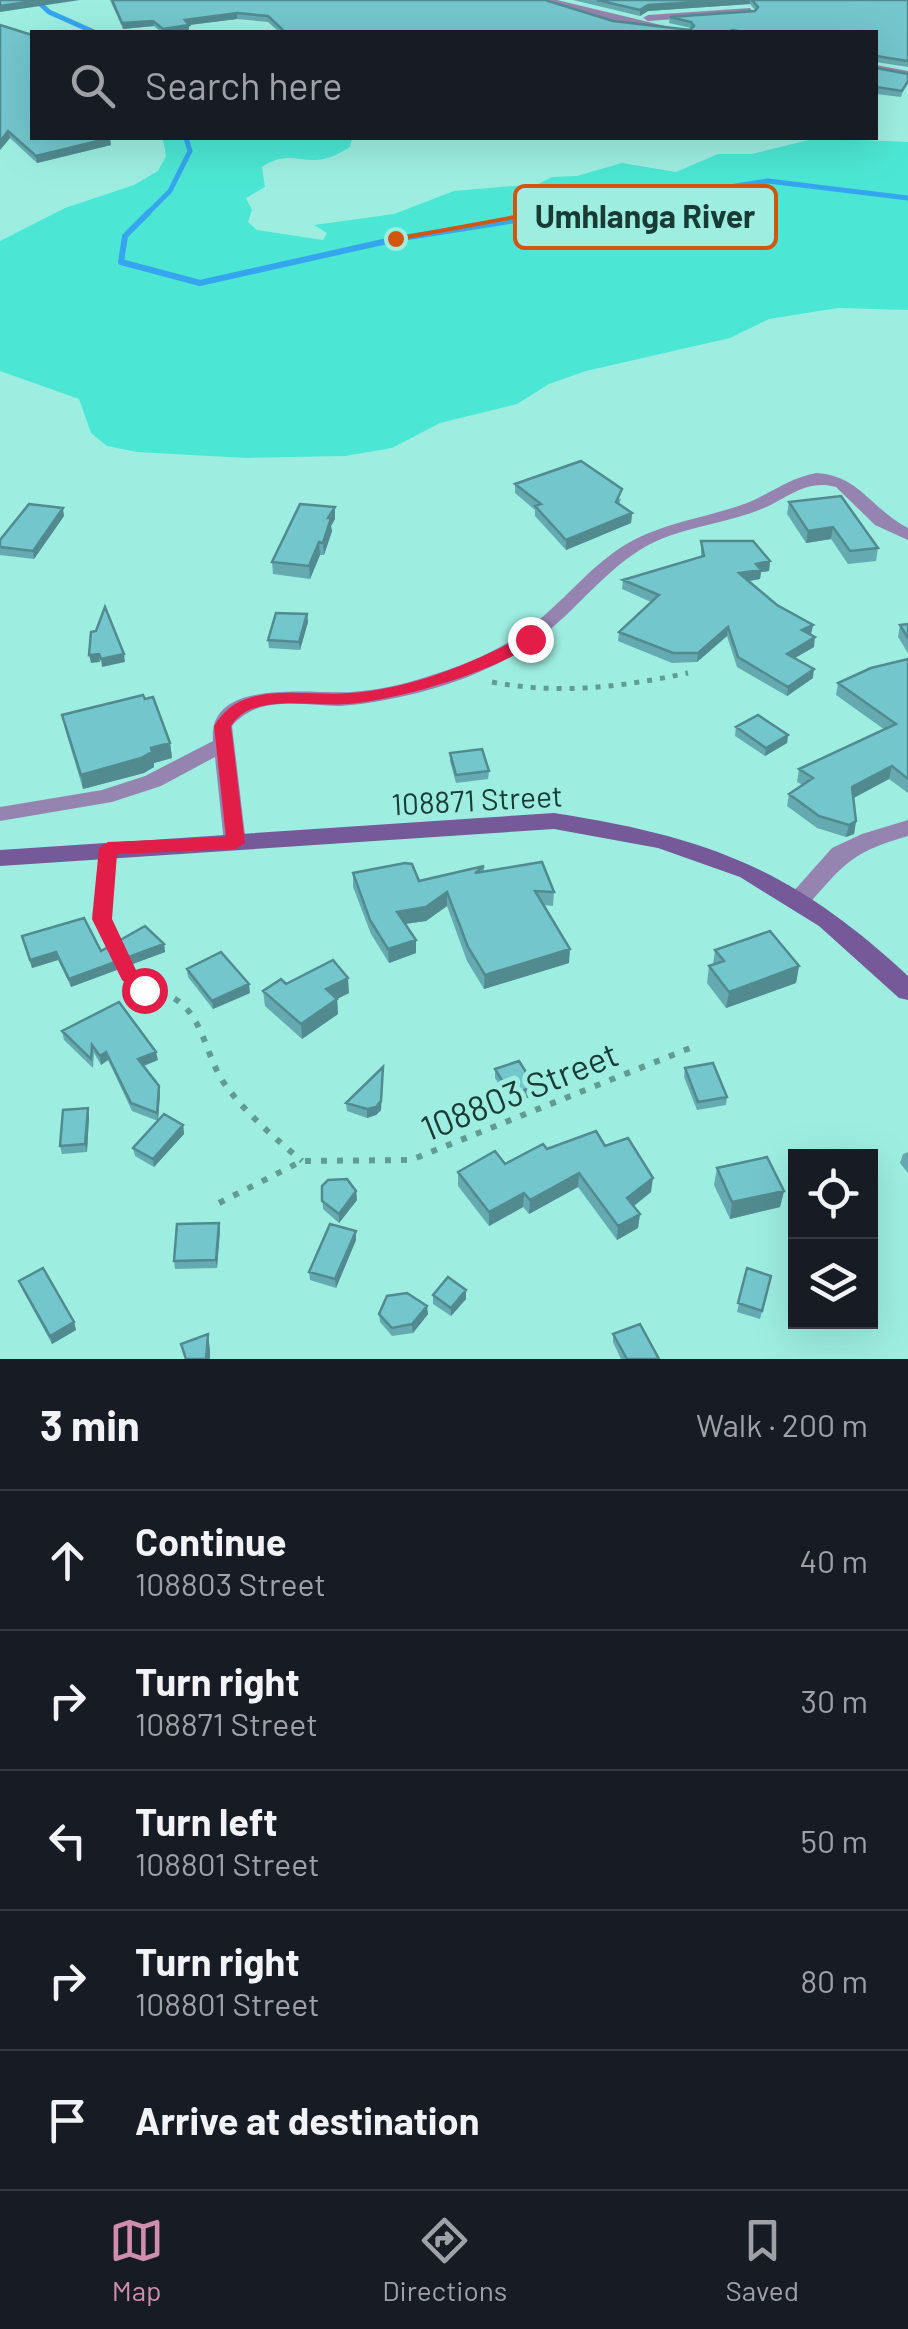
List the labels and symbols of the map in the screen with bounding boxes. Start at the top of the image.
callout: Umhlanga River [515,186,776,248]
text: Umhlanga River [535,196,755,234]
route end [508,617,554,663]
street label: 108871 Street [390,777,564,821]
route start [122,968,168,1014]
street label: 108803 Street [414,1031,624,1149]

